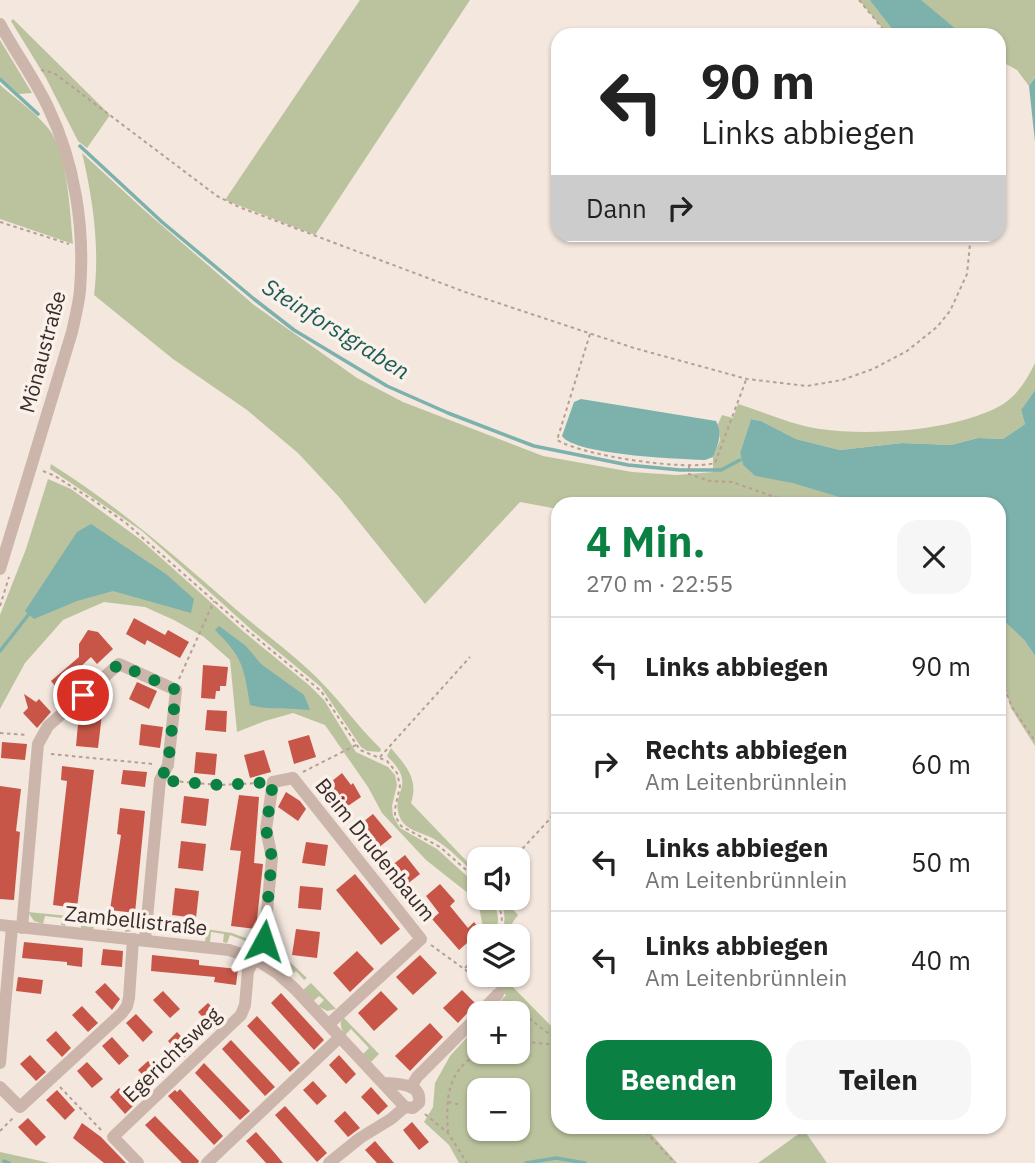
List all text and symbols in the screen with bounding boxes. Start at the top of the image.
text: 90 m [701,49,815,112]
icon: left [586,56,677,147]
text: Links abbiegen [701,111,915,153]
icon: right [661,189,699,227]
text: Dann [586,191,647,225]
water label: Steinforstgraben [257,271,416,385]
street label: Mönaustraße [12,288,72,416]
text: 4 Min. [586,514,706,569]
button: close [897,520,971,594]
text: 270 m · 22:55 [586,568,733,598]
icon: left [586,647,624,685]
text: Links abbiegen [645,649,828,683]
text: 90 m [911,649,971,683]
pin [53,665,113,725]
icon: arrive [64,676,102,714]
text: Rechts abbiegen [645,732,848,766]
icon: right [586,745,624,783]
text: 60 m [911,747,971,781]
text: Am Leitenbrünnlein [645,766,847,796]
street label: Beim Drudenbaum [309,772,442,927]
text: Links abbiegen [645,830,828,864]
icon: left [586,843,624,881]
text: 50 m [911,845,971,879]
map controls [467,847,530,1141]
button: sound [467,847,530,910]
text: Am Leitenbrünnlein [645,864,847,894]
street label: Zambellistraße [63,899,209,941]
position arrow [227,904,301,978]
button: layers [467,924,530,987]
text: Links abbiegen [645,928,828,962]
icon: left [586,941,624,979]
text: 40 m [911,943,971,977]
text: Am Leitenbrünnlein [645,962,847,992]
street label: Egerichtsweg [116,1000,226,1108]
button: + [467,1001,530,1064]
button: Beenden [586,1040,772,1120]
button: Teilen [786,1040,971,1120]
button: − [467,1078,530,1141]

